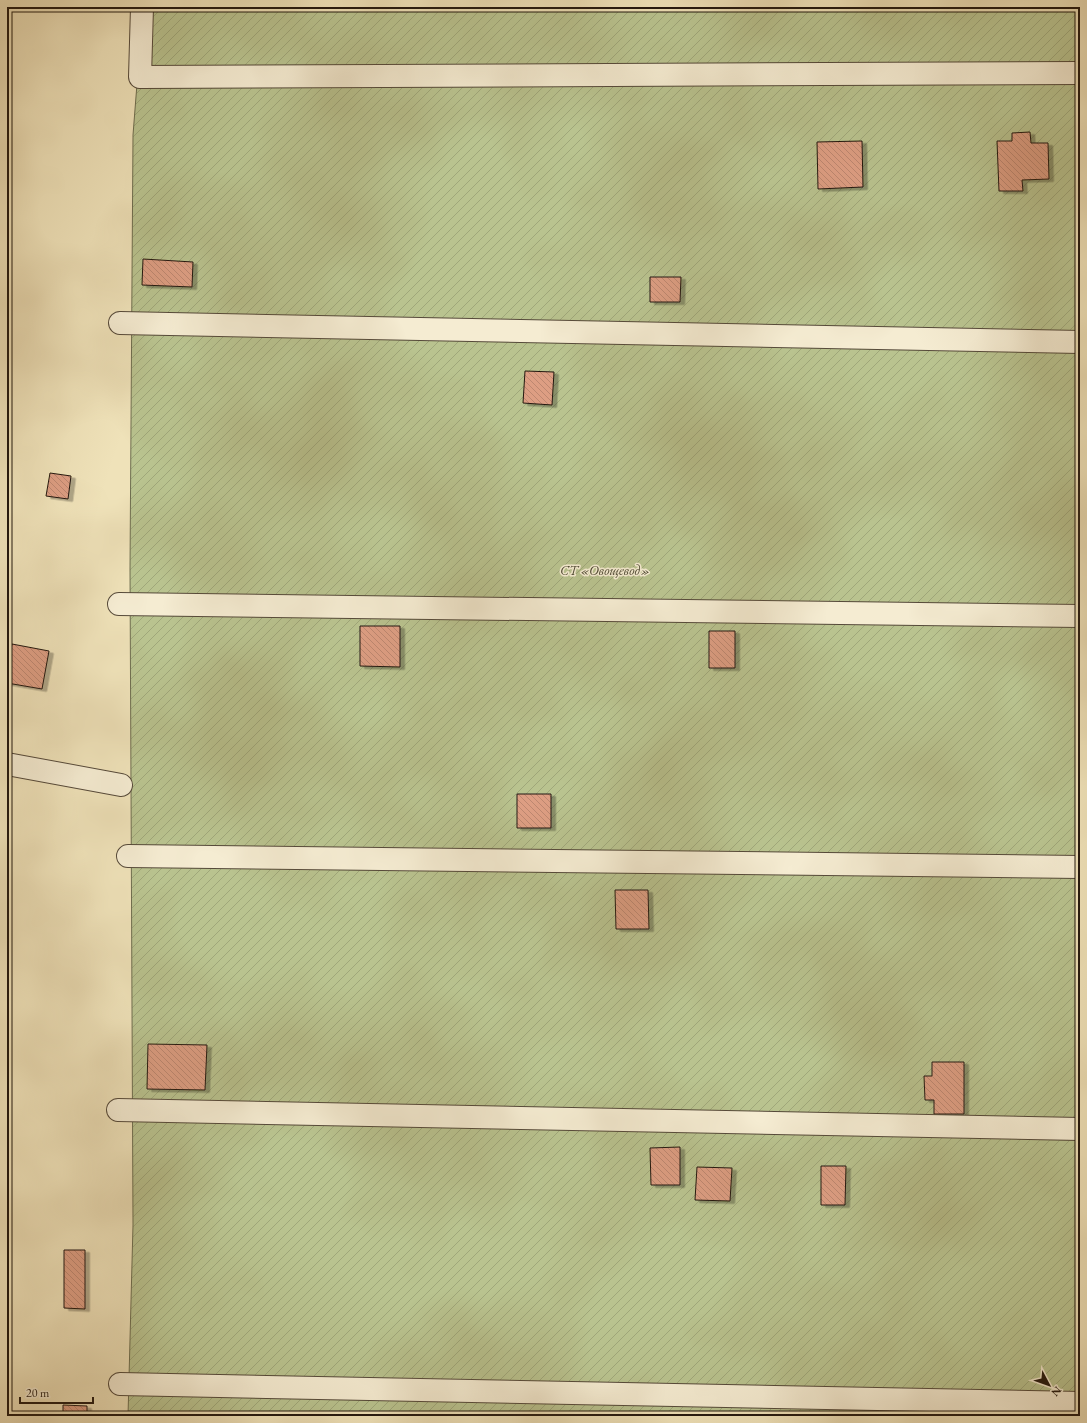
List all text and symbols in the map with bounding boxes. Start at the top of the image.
park label: СТ «Овощевод» [560,561,650,579]
north arrow [1029,1365,1069,1405]
scale bar [20,1379,93,1405]
text: N [1048,1384,1065,1400]
text: 20 m [26,1385,50,1401]

